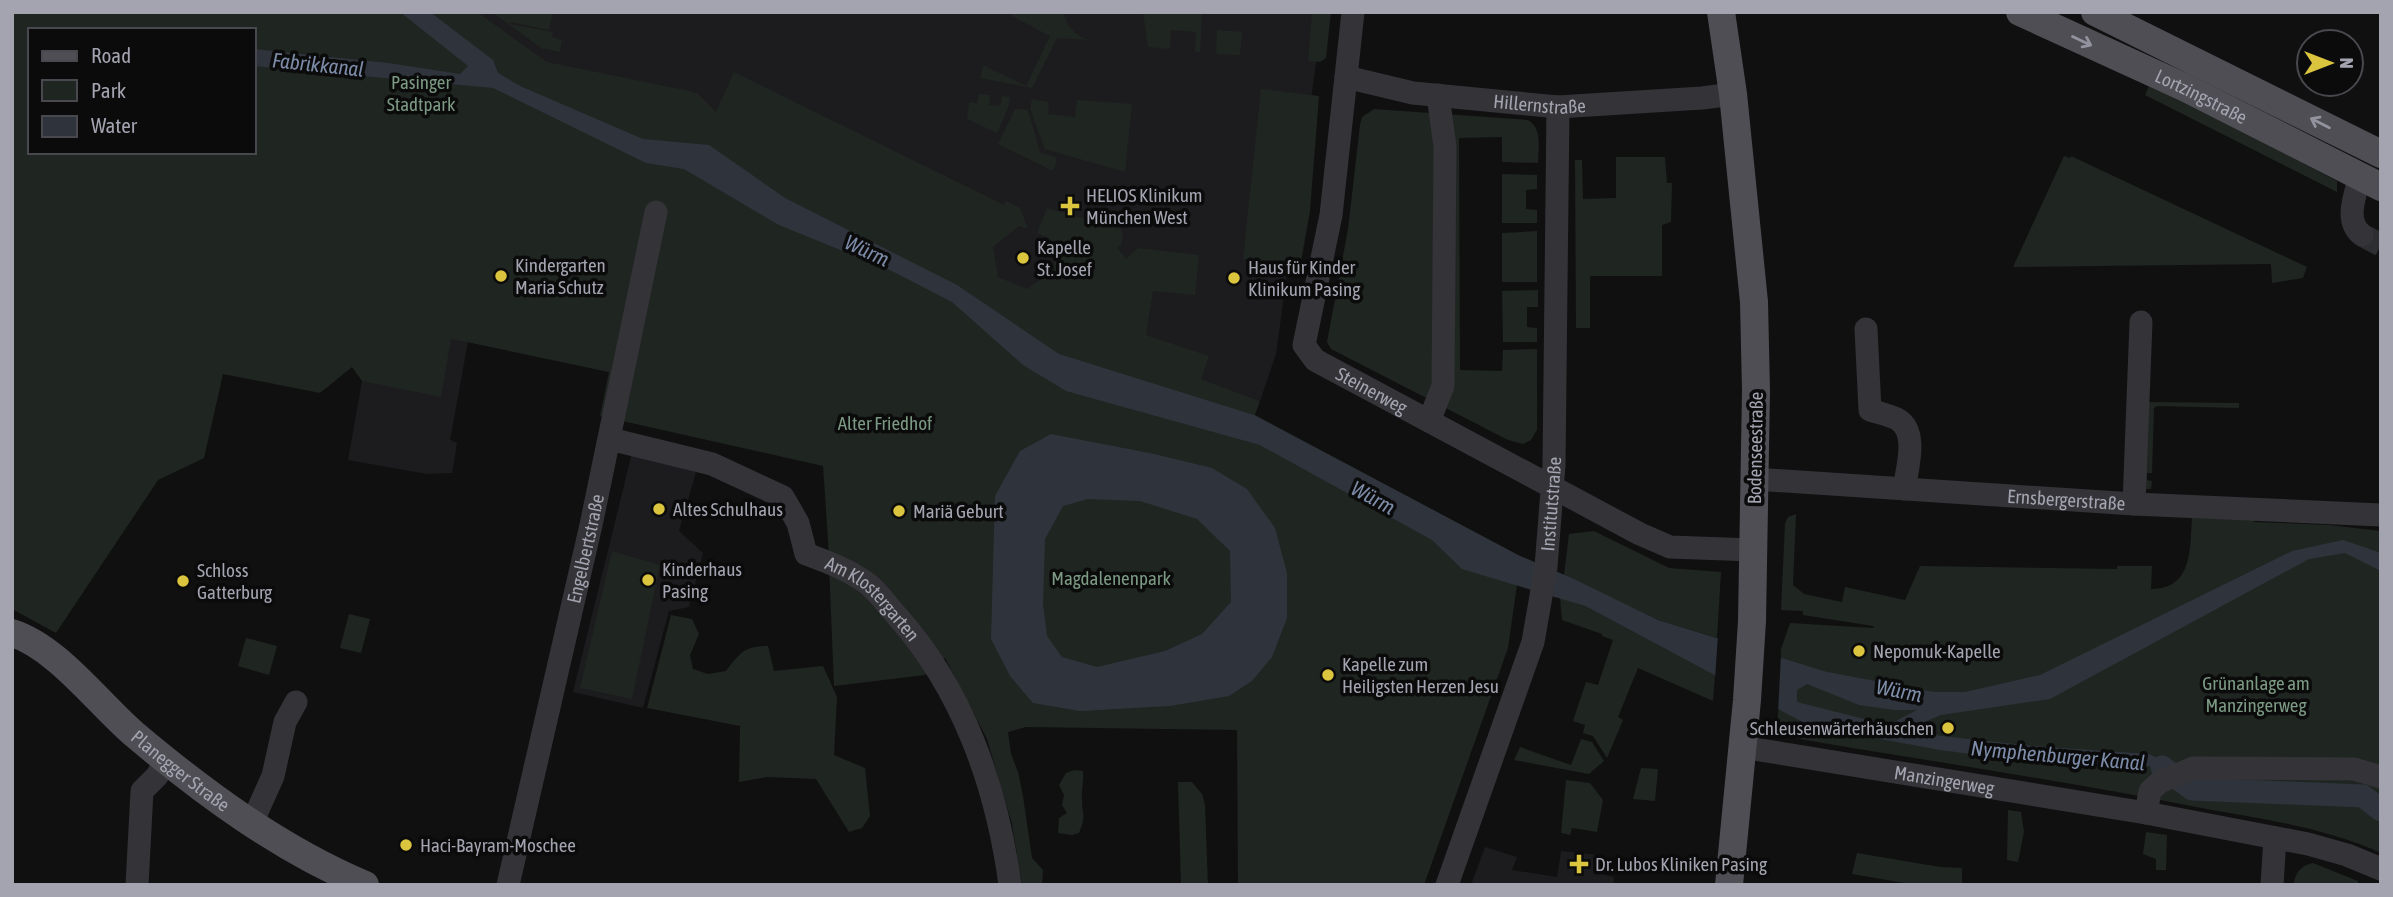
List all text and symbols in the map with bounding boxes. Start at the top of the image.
legend [28,28,256,154]
north arrow [2295,28,2365,98]
one-way arrow [2070,35,2092,48]
text: Road [91,43,131,67]
water label: Fabrikkanal [271,47,365,81]
text: N [2336,57,2358,69]
street label: Lortzingstraße [2152,65,2251,128]
park label: Pasinger Stadtpark [387,71,456,115]
text: Park [91,78,126,102]
street label: Hillernstraße [1492,90,1586,118]
text: Water [91,113,138,137]
one-way arrow [2310,116,2330,130]
place label: HELIOS Klinikum München West [1086,184,1203,228]
marker: HELIOS Klinikum München West [1060,196,1080,216]
water label: Würm [841,229,894,271]
place label: Kapelle St. Josef [1037,236,1092,280]
marker: Kapelle St. Josef [1015,250,1031,266]
place label: Kindergarten Maria Schutz [515,254,606,298]
place label: Haus für Kinder Klinikum Pasing [1248,256,1361,300]
marker: Kindergarten Maria Schutz [493,268,509,284]
marker: Haus für Kinder Klinikum Pasing [1226,270,1242,286]
street label: Steinerweg [1332,362,1412,419]
street label: Bodenseestraße [1743,392,1767,504]
park label: Alter Friedhof [838,412,932,434]
street label: Institutstraße [1536,457,1565,552]
water label: Würm [1347,475,1400,519]
street label: Ernsbergerstraße [2007,485,2126,514]
street label: Engelbertstraße [562,492,608,605]
place label: Altes Schulhaus [673,498,783,520]
place label: Mariä Geburt [913,500,1004,522]
marker: Altes Schulhaus [651,501,667,517]
marker: Mariä Geburt [891,503,907,519]
street label: Am Klostergarten [822,552,924,645]
place label: Kinderhaus Pasing [662,558,742,602]
place label: Schloss Gatterburg [197,559,273,603]
park label: Magdalenenpark [1051,567,1171,589]
marker: Kinderhaus Pasing [640,572,656,588]
marker: Schloss Gatterburg [175,573,191,589]
place label: Nepomuk-Kapelle [1873,640,2001,662]
marker: Nepomuk-Kapelle [1851,643,1867,659]
place label: Kapelle zum Heiligsten Herzen Jesu [1342,653,1499,697]
marker: Kapelle zum Heiligsten Herzen Jesu [1320,667,1336,683]
park label: Grünanlage am Manzingerweg [2202,672,2310,716]
water label: Würm [1874,674,1924,706]
place label: Schleusenwärterhäuschen [1750,717,1934,739]
marker: Schleusenwärterhäuschen [1940,720,1956,736]
street label: Planegger Straße [127,726,234,816]
water label: Nymphenburger Kanal [1970,735,2146,775]
street label: Manzingerweg [1893,761,1997,799]
place label: Haci-Bayram-Moschee [420,834,576,856]
marker: Haci-Bayram-Moschee [398,837,414,853]
place label: Dr. Lubos Kliniken Pasing [1595,853,1768,875]
marker: Dr. Lubos Kliniken Pasing [1569,854,1589,874]

